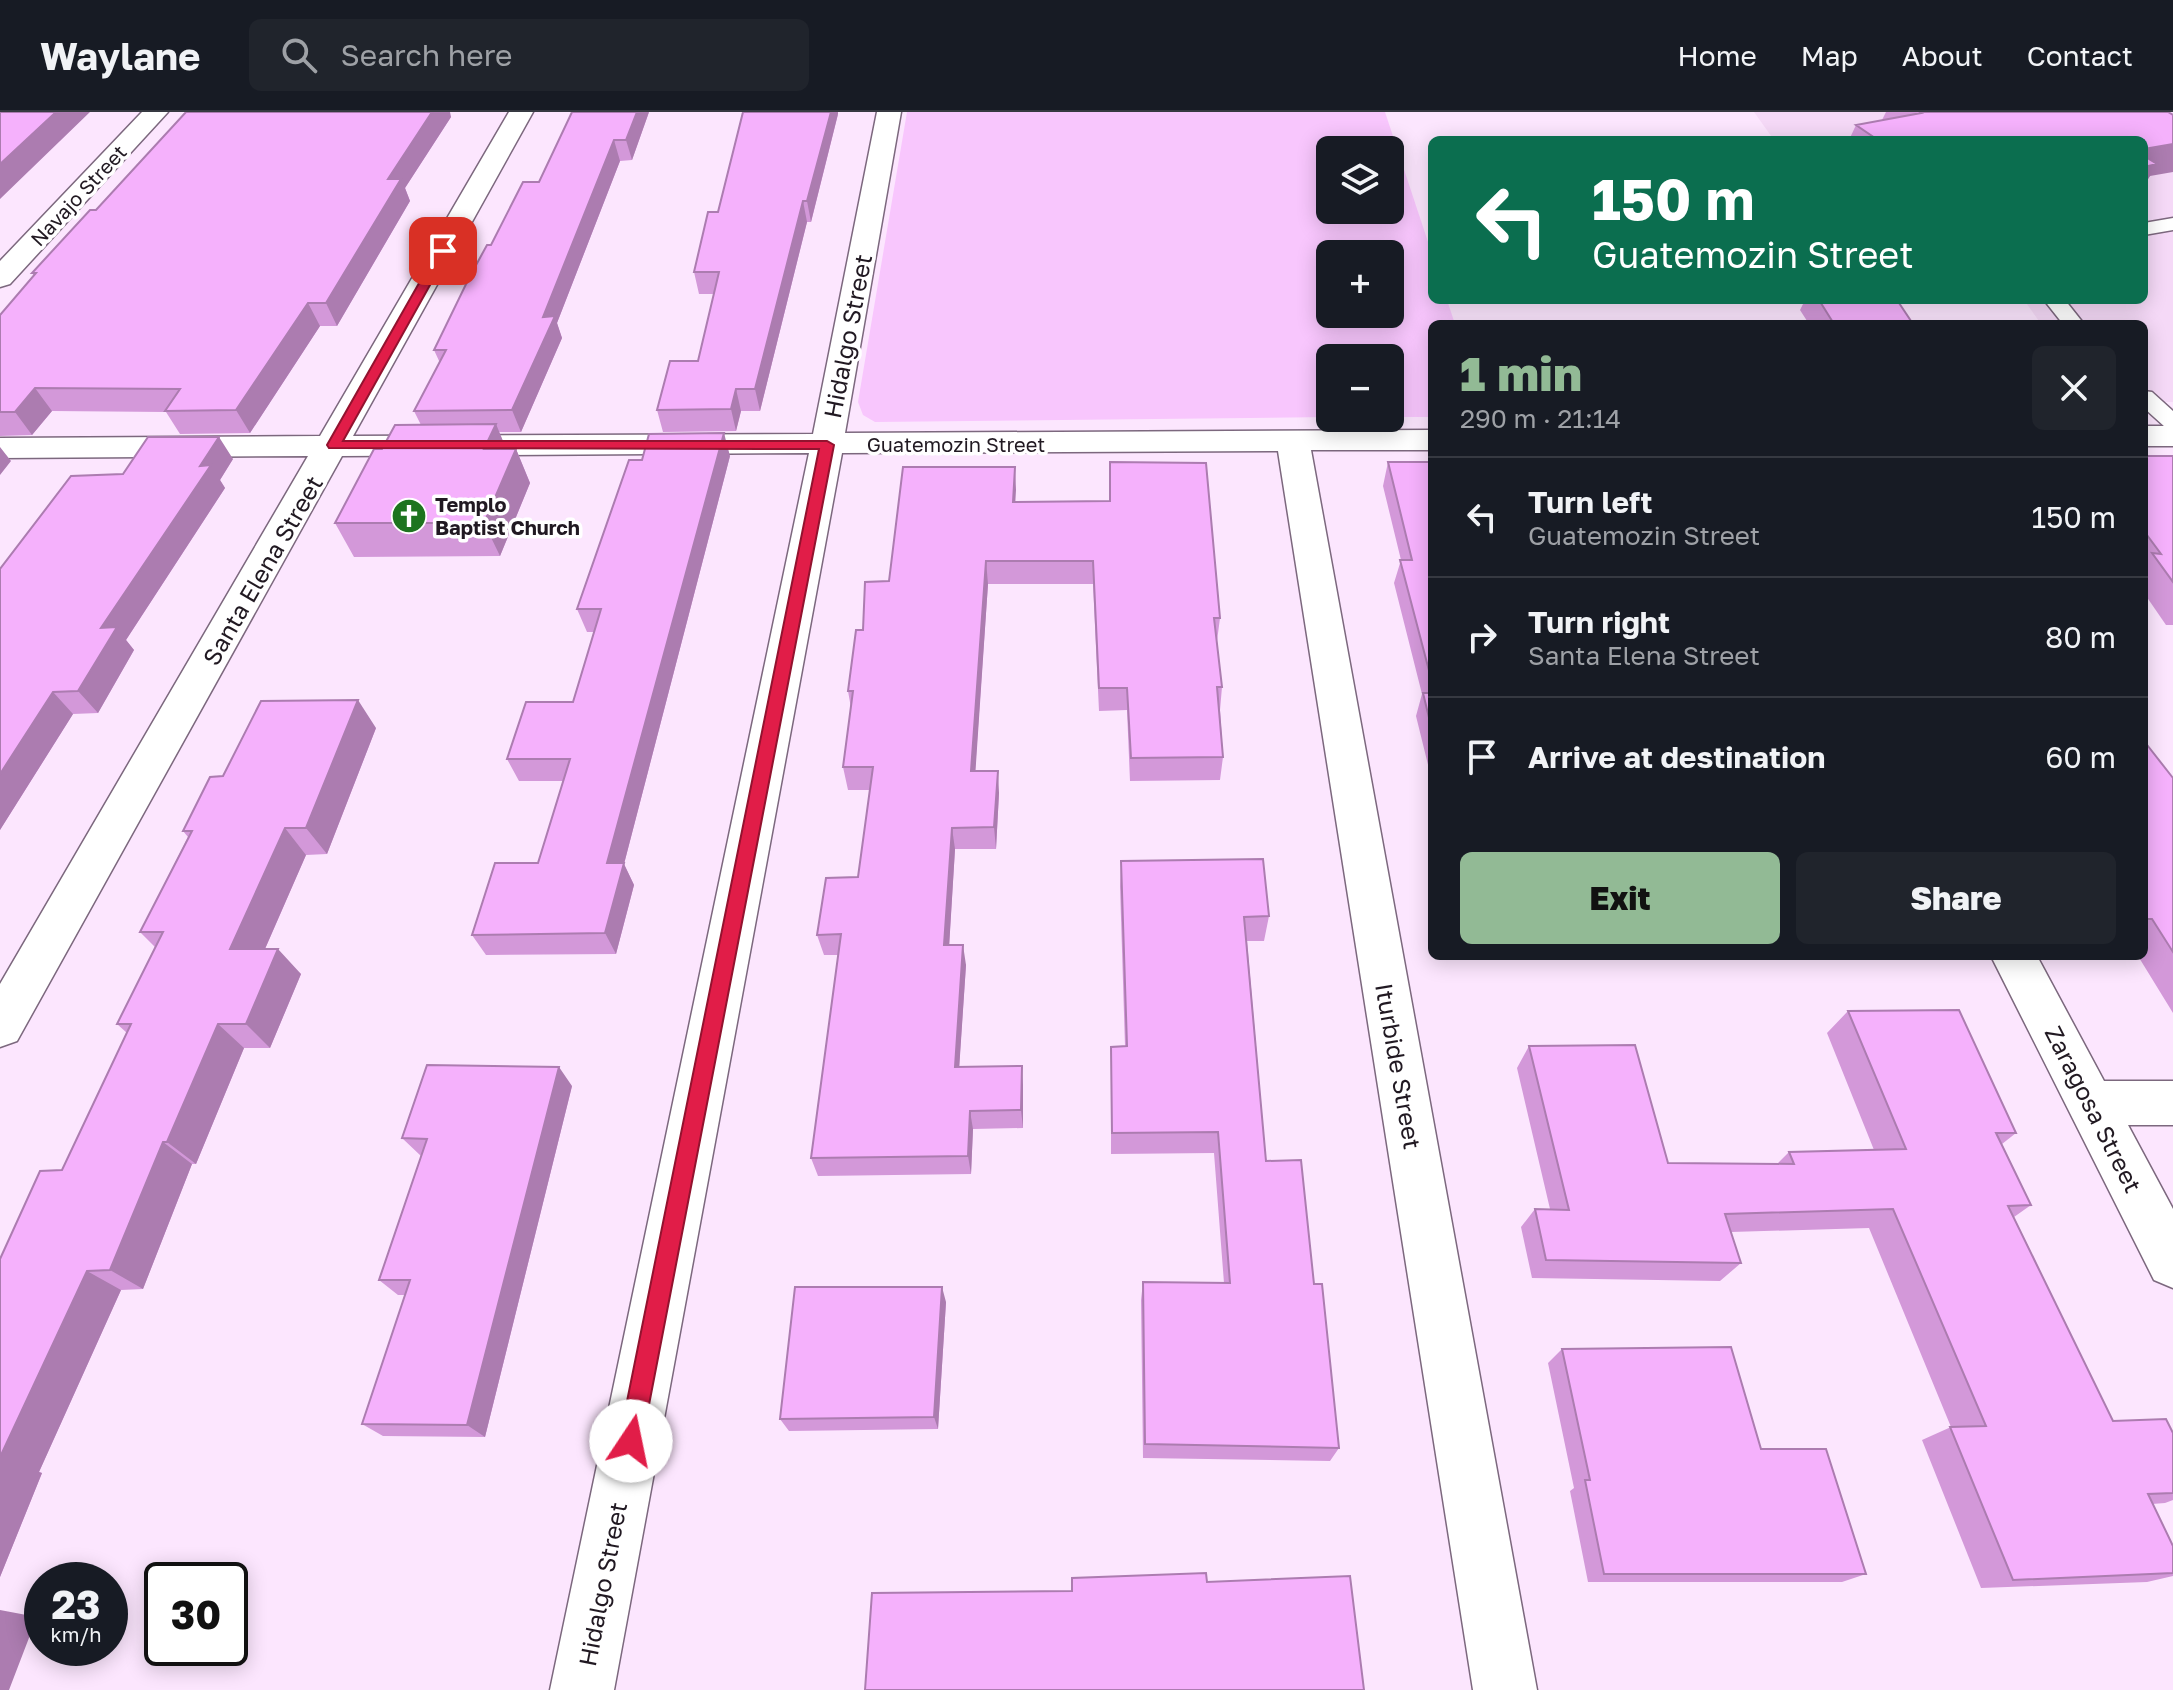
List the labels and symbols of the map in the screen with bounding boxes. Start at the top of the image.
street label: Navajo Street [25,139,131,251]
pin [409,217,477,285]
street label: Hidalgo Street [817,251,877,421]
street label: Guatemozin Street [867,432,1045,456]
street label: Santa Elena Street [196,470,328,670]
place label: Templo Baptist Church [435,492,580,539]
church icon: Templo Baptist Church [390,497,428,535]
street label: Iturbide Street [1370,981,1428,1151]
street label: Zaragosa Street [2040,1021,2148,1197]
position arrow [589,1399,673,1483]
street label: Hidalgo Street [572,1499,632,1669]
speed limit sign: 30 [144,1562,248,1666]

